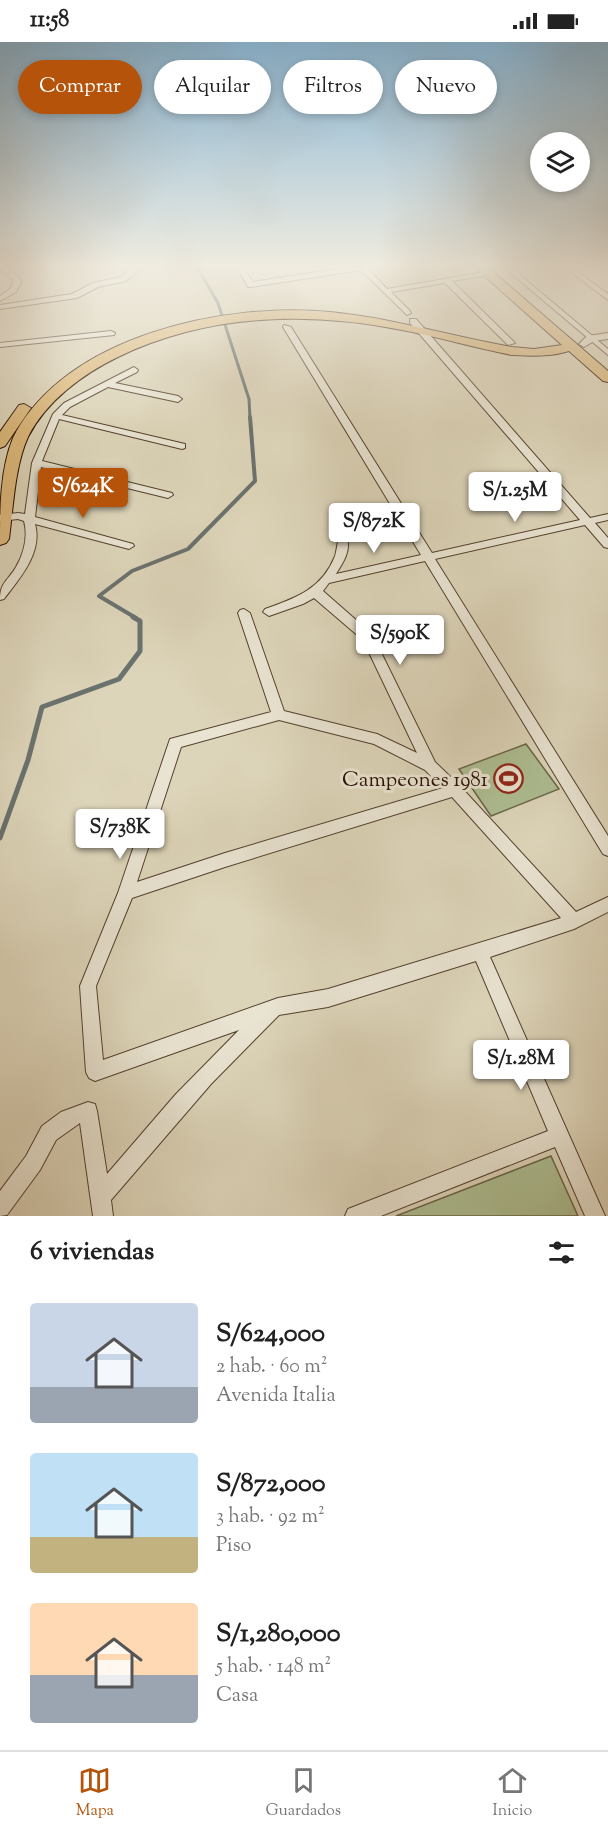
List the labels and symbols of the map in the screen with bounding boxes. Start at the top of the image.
pin: S/624K [34,468,132,519]
pin: S/1.25M [460,472,570,523]
pin: S/872K [325,503,423,554]
pin: S/590K [351,615,449,666]
sports icon: Campeones 1981 [493,763,525,795]
place label: Campeones 1981 [342,766,488,796]
pin: S/738K [71,809,169,860]
pin: S/1.28M [466,1040,576,1091]

